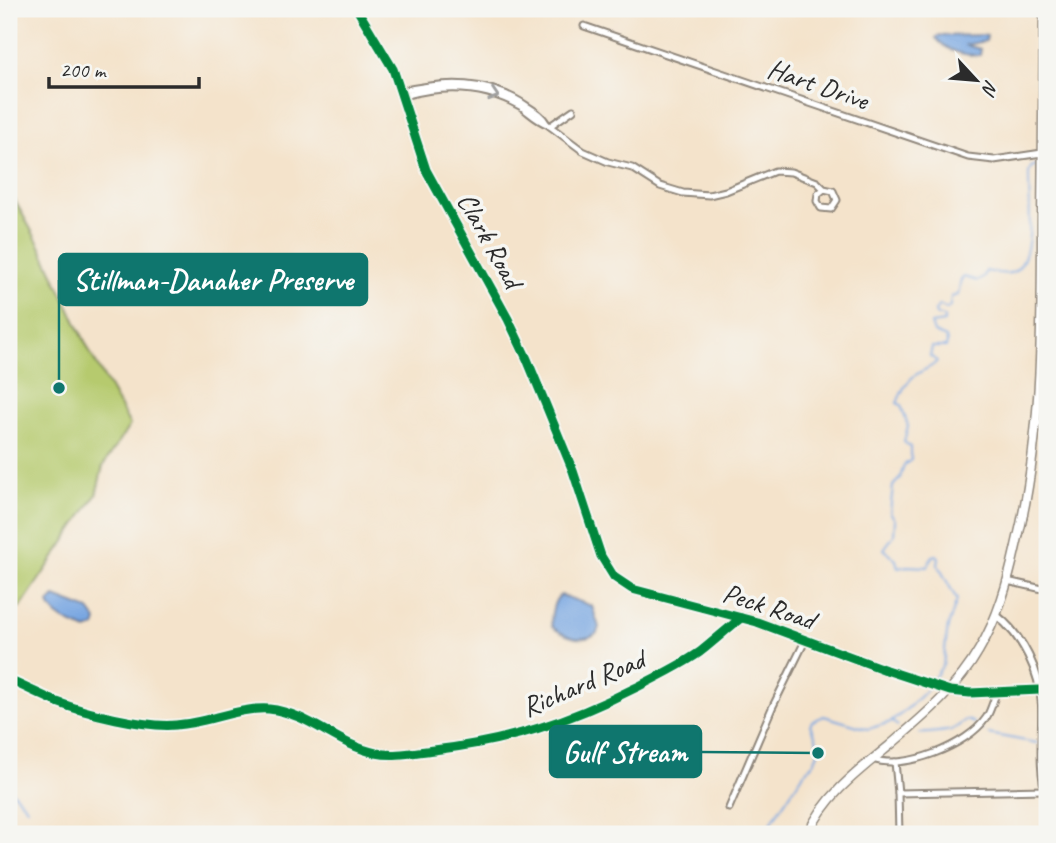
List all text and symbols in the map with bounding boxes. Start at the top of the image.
scale bar [49,46,200,90]
north arrow [940,46,1010,116]
street label: Hart Drive [763,51,875,118]
text: 200 m [60,57,107,83]
text: N [976,76,1004,100]
one-way arrow [488,87,500,102]
street label: Clark Road [450,186,532,297]
callout: Stillman-Danaher Preserve [59,254,367,305]
text: Stillman-Danaher Preserve [73,261,355,299]
street label: Peck Road [719,575,823,639]
street label: Richard Road [516,640,653,724]
callout: Gulf Stream [550,726,701,777]
text: Gulf Stream [563,733,689,771]

